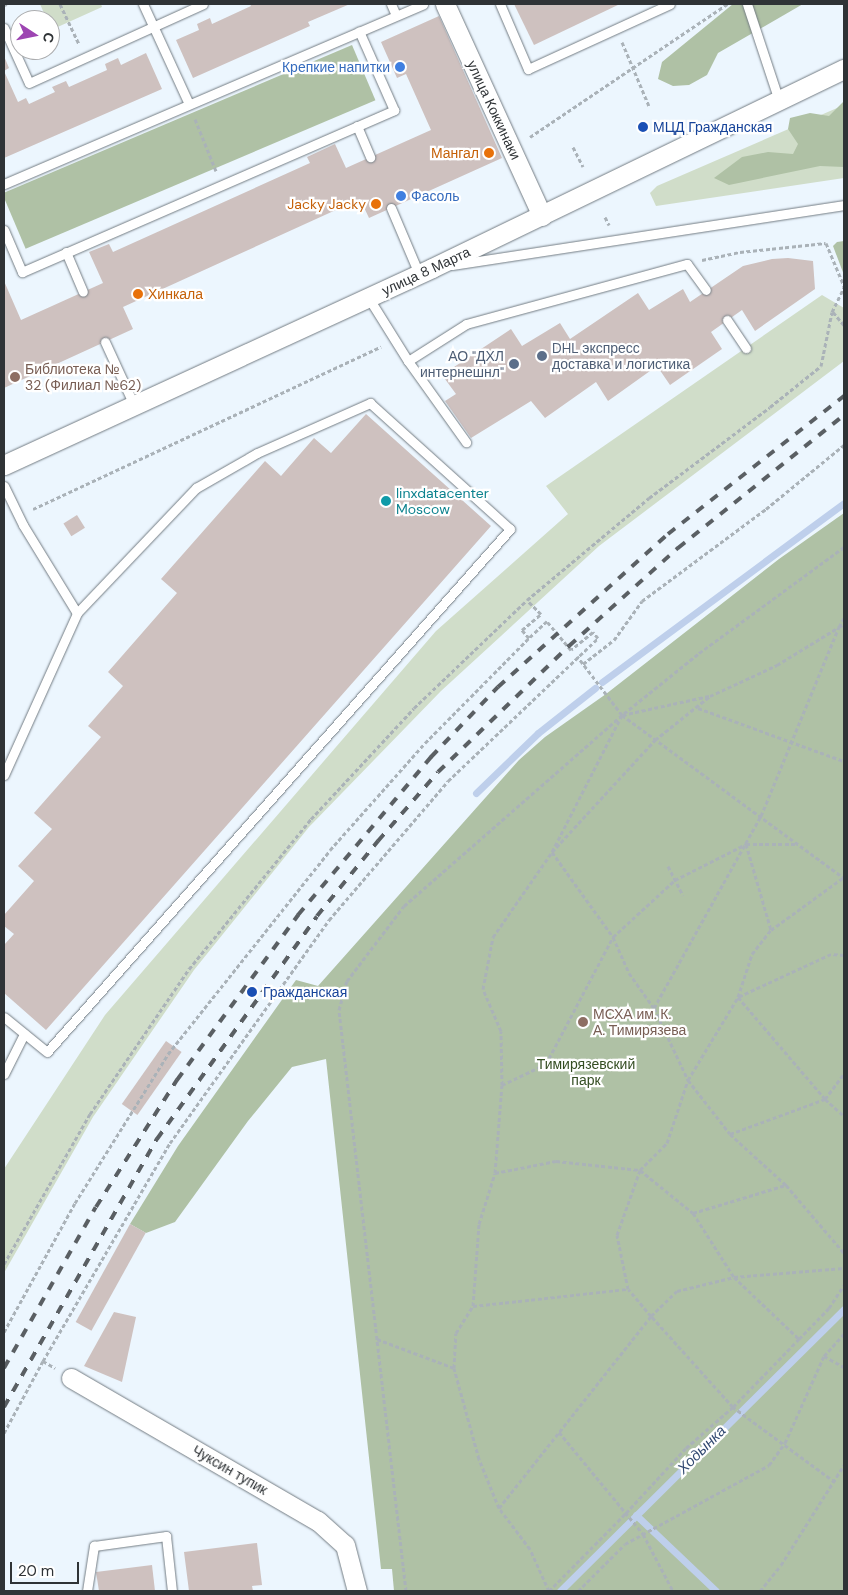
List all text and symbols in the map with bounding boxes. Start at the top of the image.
north arrow [10,10,60,60]
text: С [39,31,59,44]
street label: улица Коккинаки [464,58,524,162]
place label: Крепкие напитки [282,59,390,75]
marker: Крепкие напитки [394,61,406,73]
place label: МЦД Гражданская [653,119,772,135]
marker: МЦД Гражданская [637,121,649,133]
place label: Мангал [431,145,479,161]
marker: Мангал [483,147,495,159]
place label: Фасоль [411,188,460,204]
marker: Фасоль [395,190,407,202]
place label: Jacky Jacky [287,196,366,212]
marker: Jacky Jacky [370,198,382,210]
street label: улица 8 Марта [379,243,473,299]
place label: Хинкала [148,286,203,302]
marker: Хинкала [132,288,144,300]
place label: DHL экспресс доставка и логистика [552,340,690,372]
place label: АО "ДХЛ интернешнл" [420,348,504,381]
marker: DHL экспресс доставка и логистика [536,350,548,362]
marker: АО "ДХЛ интернешнл" [508,358,520,370]
place label: Библиотека № 32 (Филиал №62) [25,361,141,394]
marker: Библиотека № 32 (Филиал №62) [9,371,21,383]
place label: linxdatacenter Moscow [396,485,489,518]
marker: linxdatacenter Moscow [380,495,392,507]
place label: Гражданская [263,984,347,1000]
marker: Гражданская [245,985,259,999]
place label: МСХА им. К. А. Тимирязева [593,1006,686,1038]
marker: МСХА им. К. А. Тимирязева [577,1016,589,1028]
park label: Тимирязевский парк [537,1056,635,1088]
water label: Ходынка [674,1422,730,1478]
street label: Чуксин тупик [189,1442,271,1498]
scale bar [12,1552,81,1584]
text: 20 m [18,1561,54,1581]

